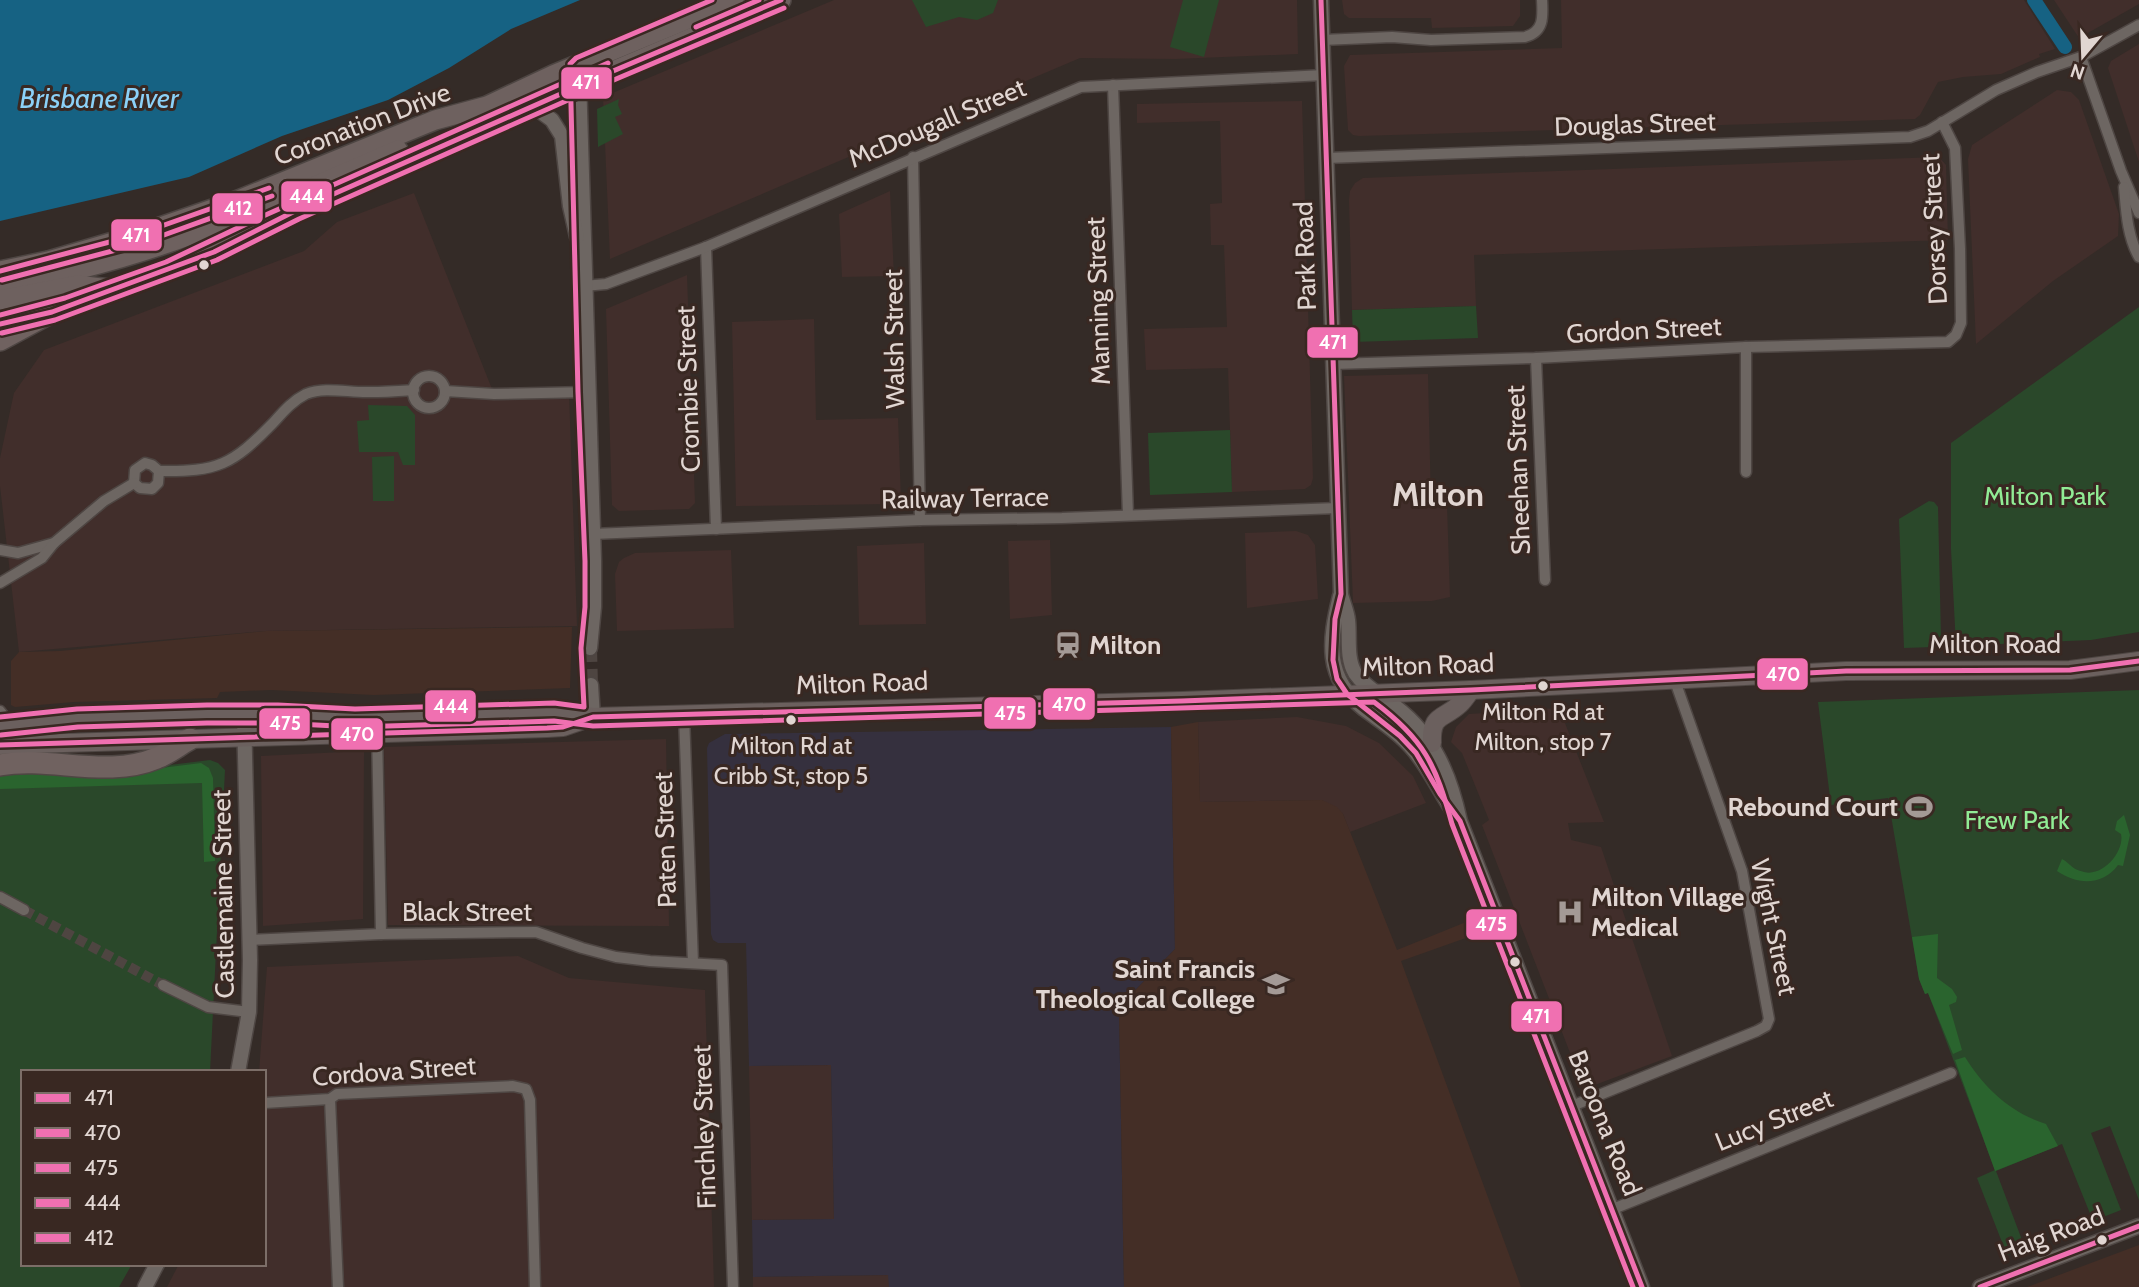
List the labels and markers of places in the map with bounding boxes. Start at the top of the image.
unlabelled marker [197,258,211,272]
place label: Milton [1089,629,1161,661]
station icon: Milton [1053,630,1083,660]
marker: Milton Rd at Milton, stop 7 [1536,679,1550,693]
place label: Milton Rd at Milton, stop 7 [1474,697,1612,756]
marker: Milton Rd at Cribb St, stop 5 [784,713,798,727]
place label: Milton Rd at Cribb St, stop 5 [714,731,868,790]
place label: Rebound Court [1727,791,1898,823]
sports icon: Rebound Court [1904,792,1934,822]
place label: Milton Village Medical [1591,881,1744,943]
hospital icon: Milton Village Medical [1555,897,1585,927]
place label: Saint Francis Theological College [1036,953,1255,1015]
unlabelled marker [1508,955,1522,969]
school or university icon: Saint Francis Theological College [1261,969,1291,999]
unlabelled marker [2095,1233,2109,1247]

